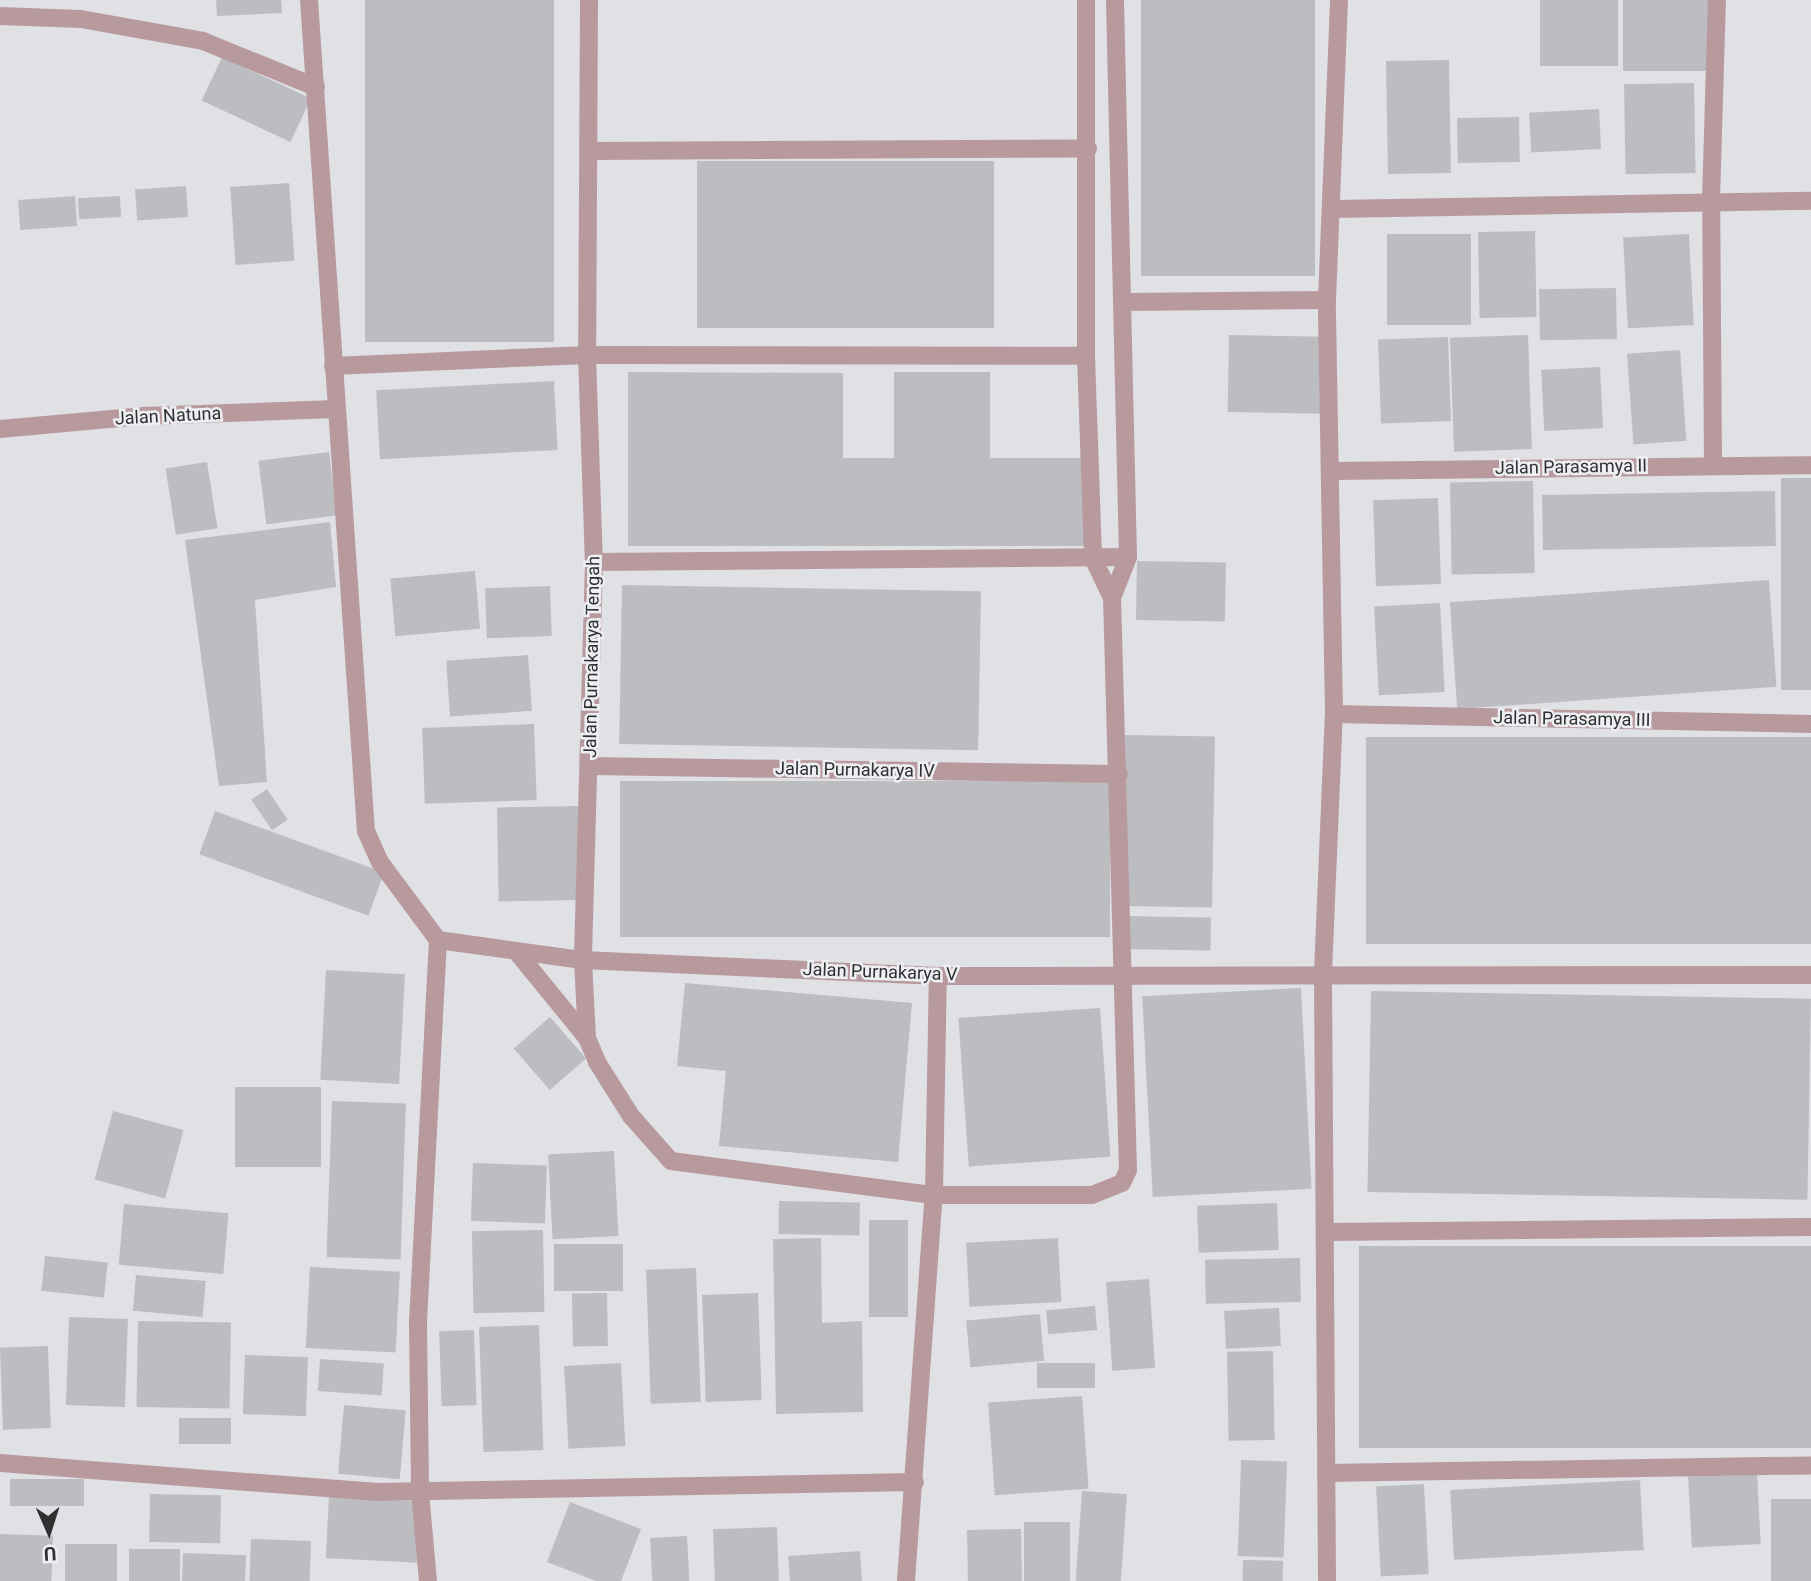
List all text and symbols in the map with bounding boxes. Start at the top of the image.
street label: Jalan Natuna [114,402,222,430]
street label: Jalan Parasamya II [1495,455,1647,479]
street label: Jalan Purnakarya Tengah [579,556,605,758]
street label: Jalan Parasamya III [1493,707,1651,731]
street label: Jalan Purnakarya IV [775,758,935,782]
street label: Jalan Purnakarya V [802,959,958,985]
north arrow [14,1497,84,1567]
text: U [43,1542,57,1565]

